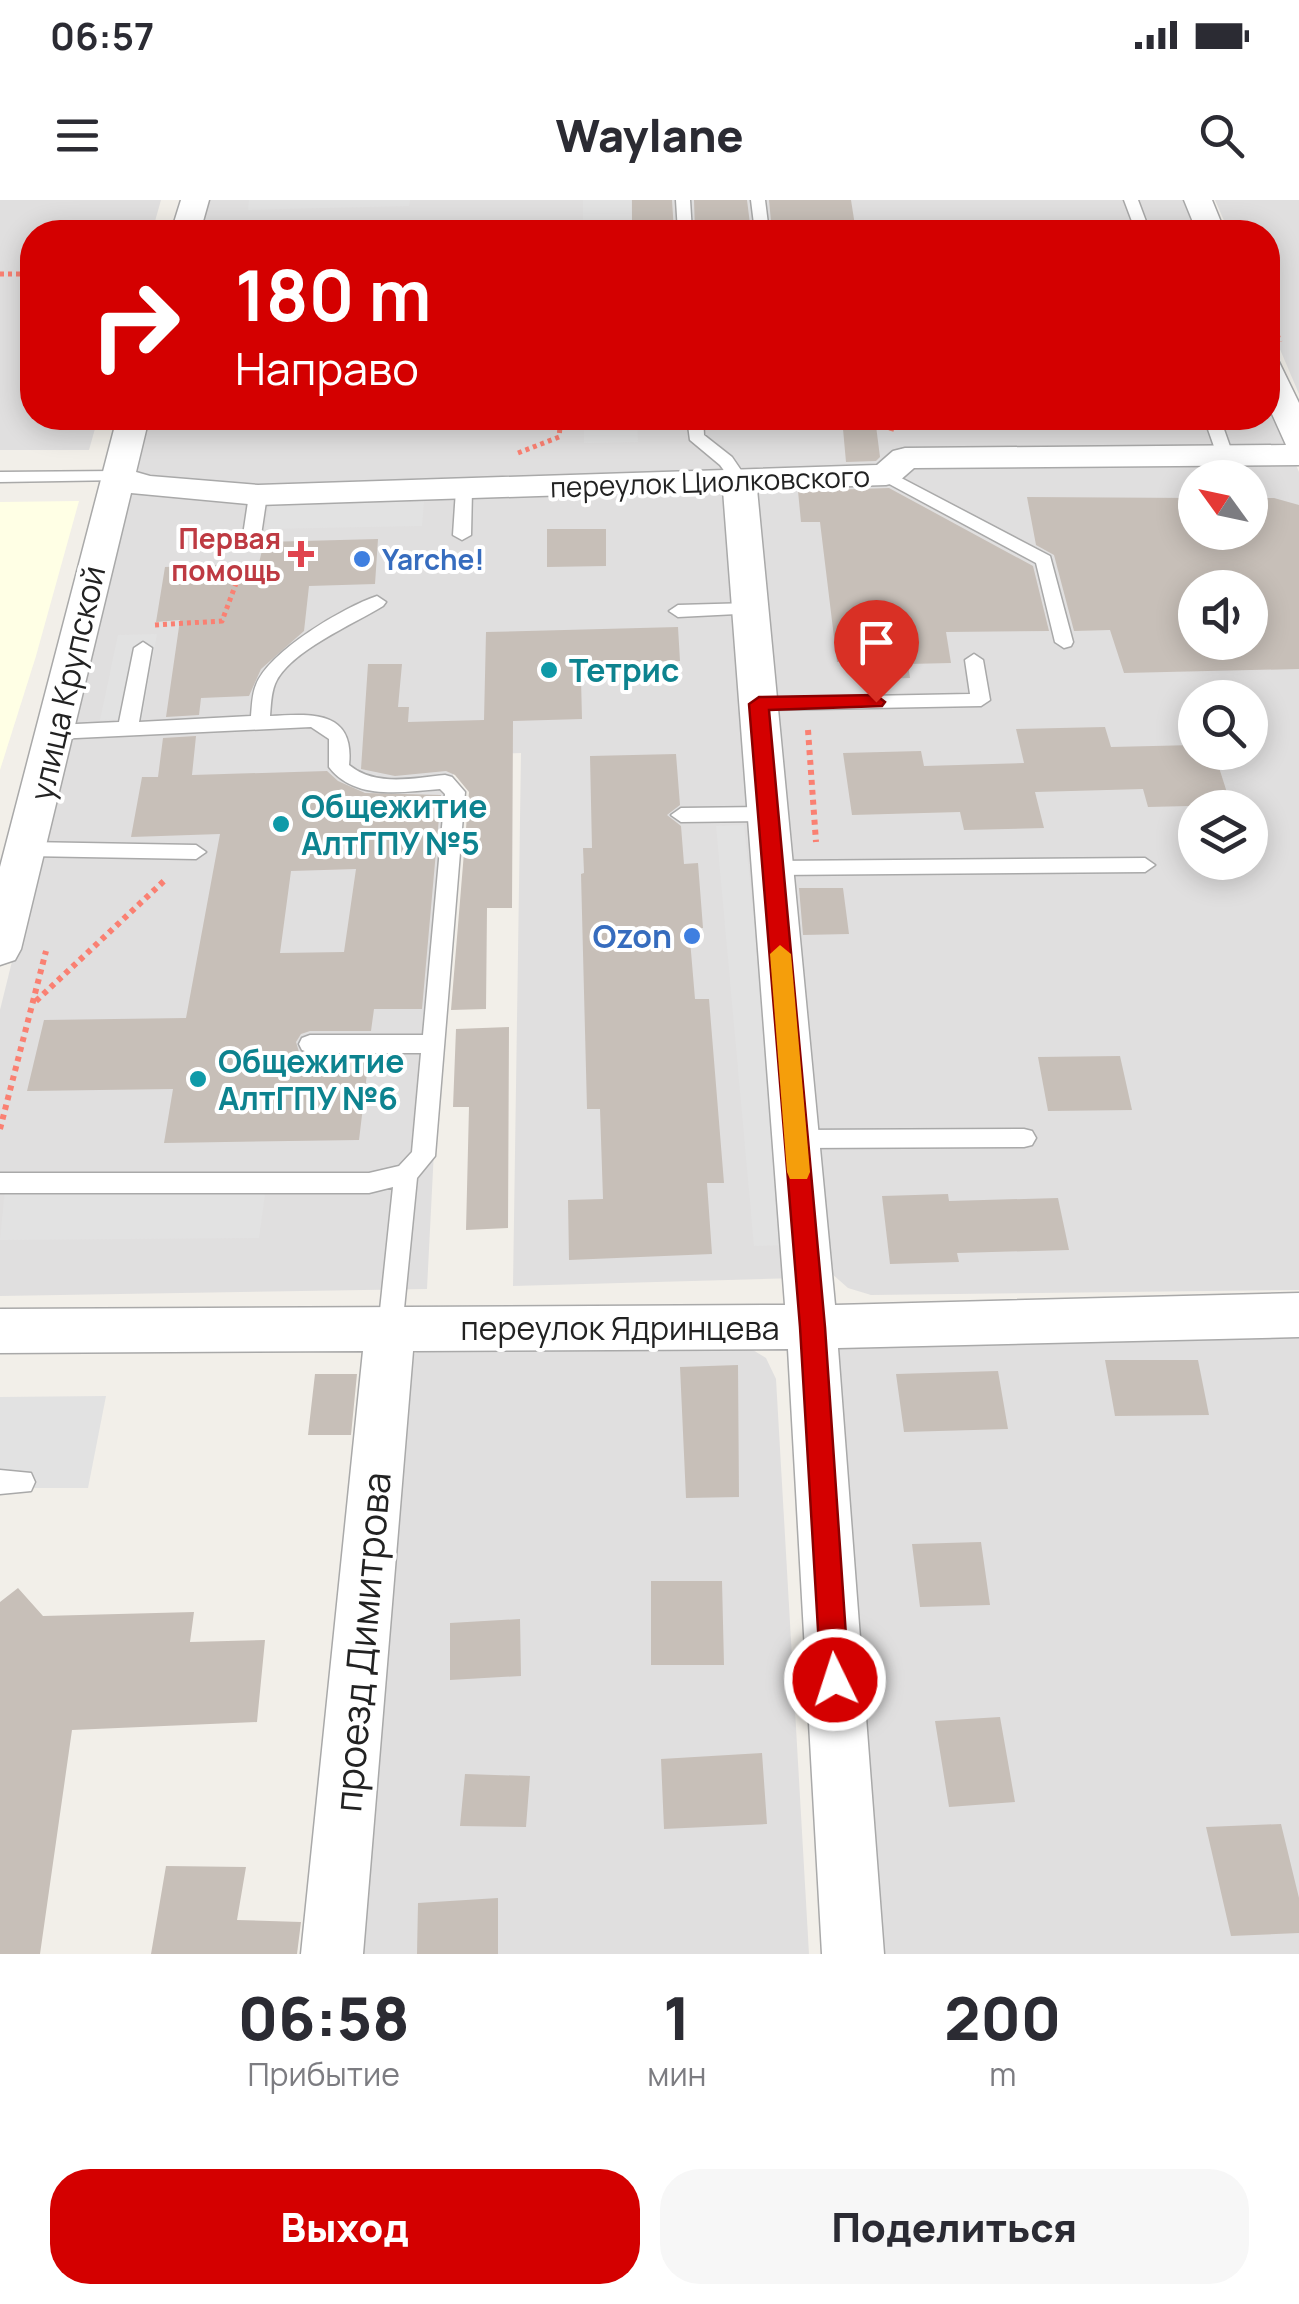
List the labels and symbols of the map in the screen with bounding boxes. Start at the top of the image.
street label: переулок Циолковского [549,456,871,506]
north arrow [1178,460,1268,550]
place label: Первая помощь [171,519,281,589]
place label: Yarche! [382,540,484,578]
marker: Первая помощь [290,543,312,565]
marker: Yarche! [351,548,373,570]
street label: улица Крупской [19,561,115,805]
pin [834,600,919,703]
place label: Тетрис [569,648,680,692]
marker: Тетрис [538,659,560,681]
place label: Общежитие АлтГПУ №5 [301,784,487,865]
marker: Общежитие АлтГПУ №5 [270,813,292,835]
place label: Ozon [592,914,672,958]
marker: Ozon [681,925,703,947]
place label: Общежитие АлтГПУ №6 [218,1039,404,1120]
marker: Общежитие АлтГПУ №6 [187,1068,209,1090]
street label: переулок Ядринцева [461,1306,779,1350]
street label: проезд Димитрова [320,1470,402,1814]
position arrow [783,1628,887,1732]

